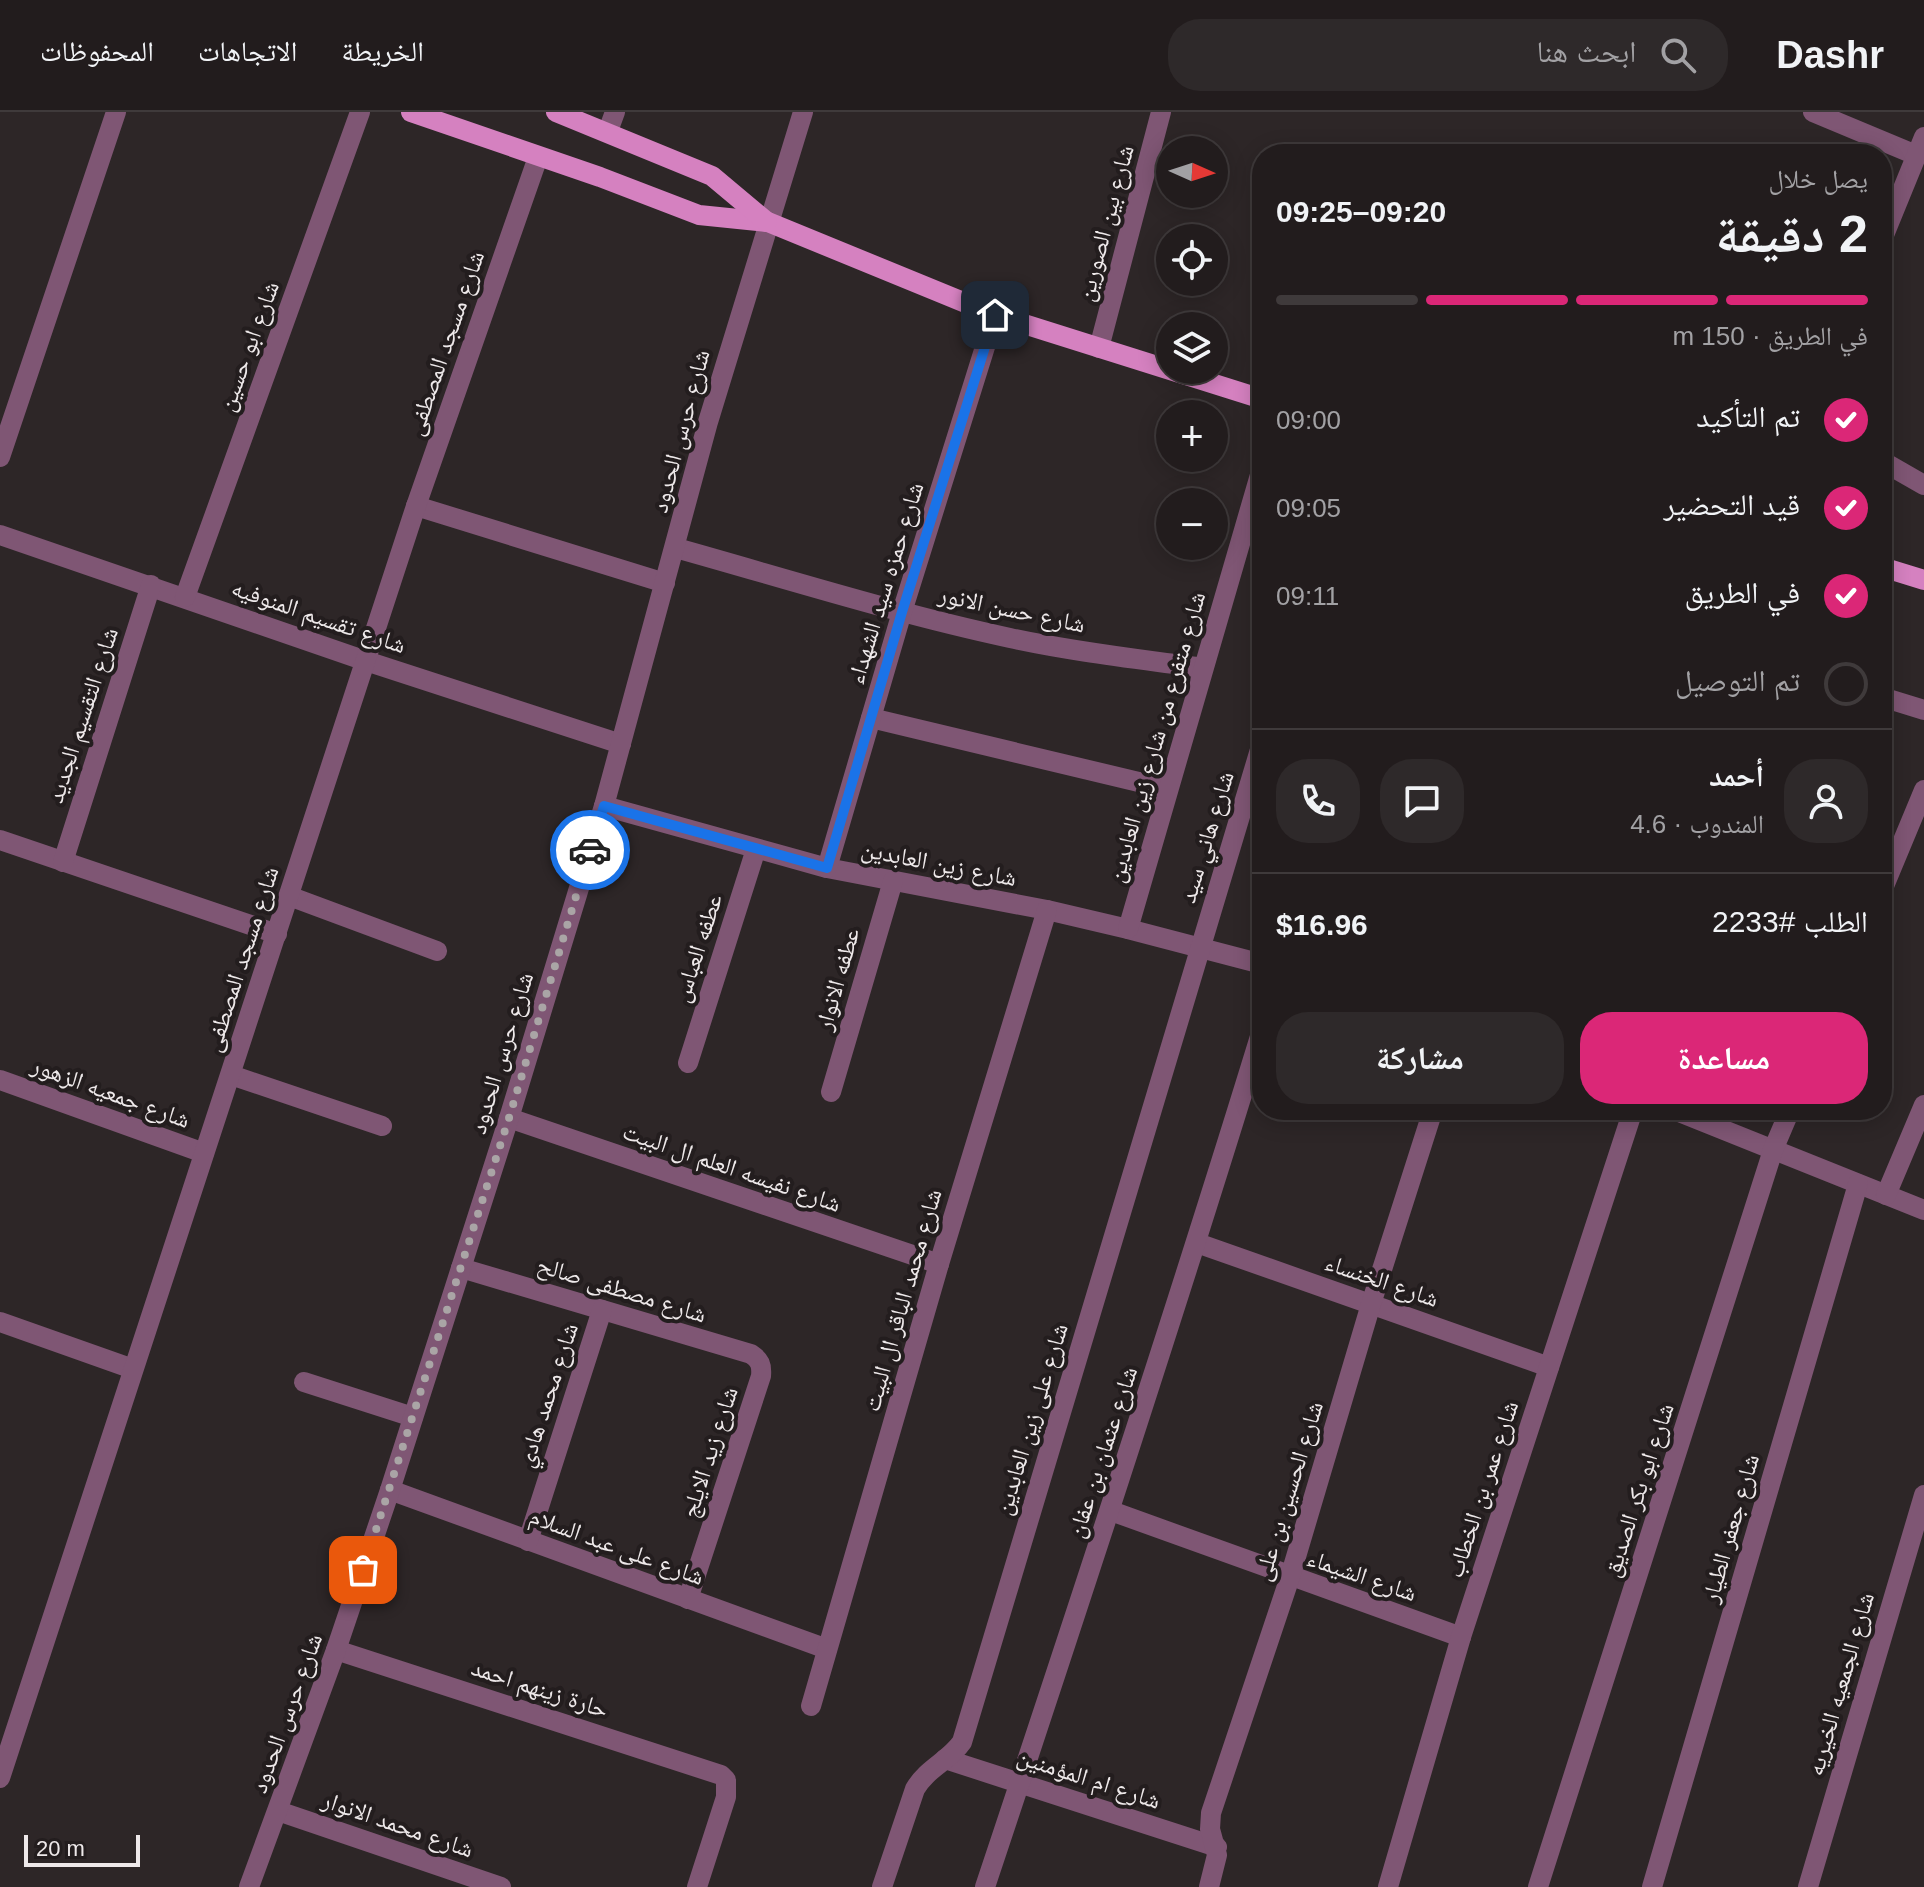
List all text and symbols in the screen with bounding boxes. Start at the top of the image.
search box [1168,19,1728,91]
icon: search [1656,33,1700,77]
text: Dashr [1776,34,1884,76]
text: ابحث هنا [1536,35,1636,68]
text: المحفوظات [40,36,154,67]
text: الاتجاهات [198,36,297,67]
text: الخريطة [341,36,424,67]
north arrow [1156,136,1228,208]
map controls [1156,136,1228,560]
street label: شارع بين الصورين [1071,142,1141,305]
text: يصل خلال [1768,164,1868,194]
text: 09:20–09:25 [1276,195,1446,228]
text: 2 دقيقة [1715,205,1868,263]
button: locate [1156,224,1228,296]
street label: شارع مسجد المصطفى [401,247,491,439]
street label: شارع ابو حسين [212,277,286,415]
pin [961,281,1029,349]
icon: home [973,293,1017,337]
button: layers [1156,312,1228,384]
text: في الطريق · 150 m [1672,321,1868,351]
street label: شارع حرس الحدود [645,347,717,516]
icon: check [1824,398,1868,442]
button: + [1156,400,1228,472]
text: تم التأكيد [1696,400,1800,433]
text: 09:00 [1276,405,1341,435]
street label: شارع حمزه سيد الشهداء [841,479,930,688]
icon: check [1824,486,1868,530]
button: − [1156,488,1228,560]
text: قيد التحضير [1664,488,1800,521]
text: 09:05 [1276,493,1341,523]
street label: شارع تقسيم المنوفيه [227,574,410,661]
icon: check [1824,574,1868,618]
text: في الطريق [1684,576,1800,609]
street label: شارع حسن الانور [935,580,1088,640]
text: 09:11 [1276,581,1339,611]
street label: شارع متفرع من شارع زين العابدين [1102,588,1212,886]
street label: شارع التقسيم الجديد [41,624,126,807]
text: تم التوصيل [1675,664,1800,697]
button: phone [1276,759,1360,843]
button: chat [1380,759,1464,843]
text: أحمد [1709,759,1764,792]
button: person [1784,759,1868,843]
street label: شارع هاني سيد [1173,768,1245,908]
text: المندوب · 4.6 [1630,809,1764,839]
courier [550,810,630,890]
icon: car [568,828,612,872]
street label: شارع زين العابدين [859,835,1019,893]
street label: شارع مسجد المصطفى [198,863,286,1056]
street label: عطفه العباس [667,890,728,1006]
text: الطلب #2233 [1712,905,1868,938]
text: $16.96 [1276,908,1368,941]
street label: عطفه الانوار [809,925,864,1034]
street label: شارع حرس الحدود [464,969,540,1138]
button: مشاركة [1276,1012,1564,1104]
button: مساعدة [1580,1012,1868,1104]
street label: شارع جمعيه الزهور [26,1050,194,1135]
street label: شارع نفيسه العلم ال البيت [618,1117,845,1220]
street label: شارع محمد الباقر ال البيت [857,1186,949,1415]
street label: شارع الخنساء [1321,1248,1442,1314]
street label: شارع مصطفى صالح [534,1250,710,1329]
street label: شارع محمد هادي [511,1319,589,1472]
street label: شارع على زين العابدين [989,1320,1075,1519]
street label: شارع عثمان بن عفان [1062,1363,1144,1542]
street label: شارع زيد الايلج [675,1383,745,1521]
street label: شارع عمر بن الخطاب [1441,1397,1525,1582]
street label: شارع الحسين بن على [1248,1398,1330,1585]
street label: شارع ابو بكر الصديق [1597,1400,1681,1581]
street label: شارع جعفر الطيار [1696,1451,1766,1607]
street label: شارع على عبد السلام [525,1502,708,1593]
pin [329,1536,397,1604]
street label: شارع الشيماء [1303,1544,1420,1608]
icon: bag [341,1548,385,1592]
street label: شارع الجمعيه الخيريه [1801,1589,1881,1779]
street label: شارع حرس الحدود [245,1630,329,1797]
street label: حارة زينهم احمد [467,1653,612,1726]
street label: شارع ام المؤمنين [1013,1742,1164,1817]
street label: شارع محمد الانوار [317,1785,477,1864]
scale bar [24,1831,140,1867]
text: 20 m [36,1836,85,1861]

